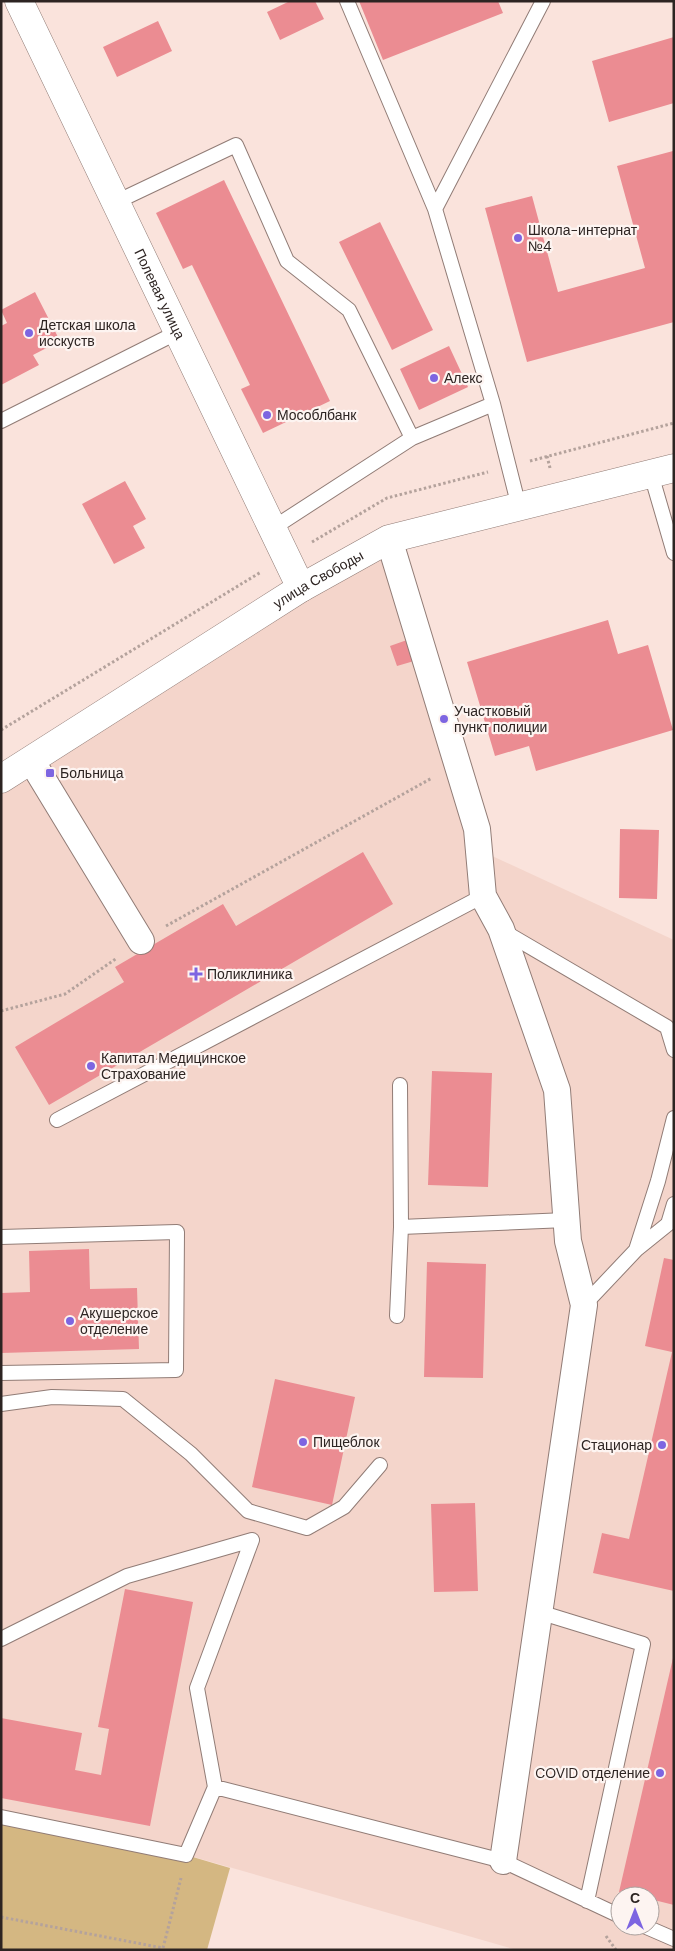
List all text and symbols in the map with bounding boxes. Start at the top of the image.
place label: Школа-интернат №4 [528,221,638,255]
marker: Школа-интернат №4 [512,232,524,244]
street label: Полевая улица [130,246,189,342]
place label: Детская школа исскуств [39,316,136,350]
marker: Детская школа исскуств [23,327,35,339]
place label: Алекс [444,369,483,387]
marker: Алекс [428,372,440,384]
place label: Мособлбанк [277,406,357,424]
marker: Мособлбанк [261,409,273,421]
street label: улица Свободы [270,546,367,612]
place label: Участковый пункт полиции [454,702,547,736]
marker: Участковый пункт полиции [438,713,450,725]
place label: Больница [60,764,124,782]
marker: Больница [44,767,56,779]
place label: Поликлиника [207,965,293,983]
marker: Поликлиника [189,967,203,981]
place label: Капитал Медицинское Страхование [101,1049,246,1083]
marker: Капитал Медицинское Страхование [85,1060,97,1072]
place label: Акушерское отделение [80,1304,158,1338]
marker: Акушерское отделение [64,1315,76,1327]
place label: Пищеблок [313,1433,380,1451]
marker: Пищеблок [297,1436,309,1448]
place label: Стационар [581,1436,652,1454]
marker: Стационар [656,1439,668,1451]
place label: COVID отделение [535,1764,650,1782]
marker: COVID отделение [654,1767,666,1779]
north arrow [610,1886,660,1936]
text: С [630,1889,640,1907]

